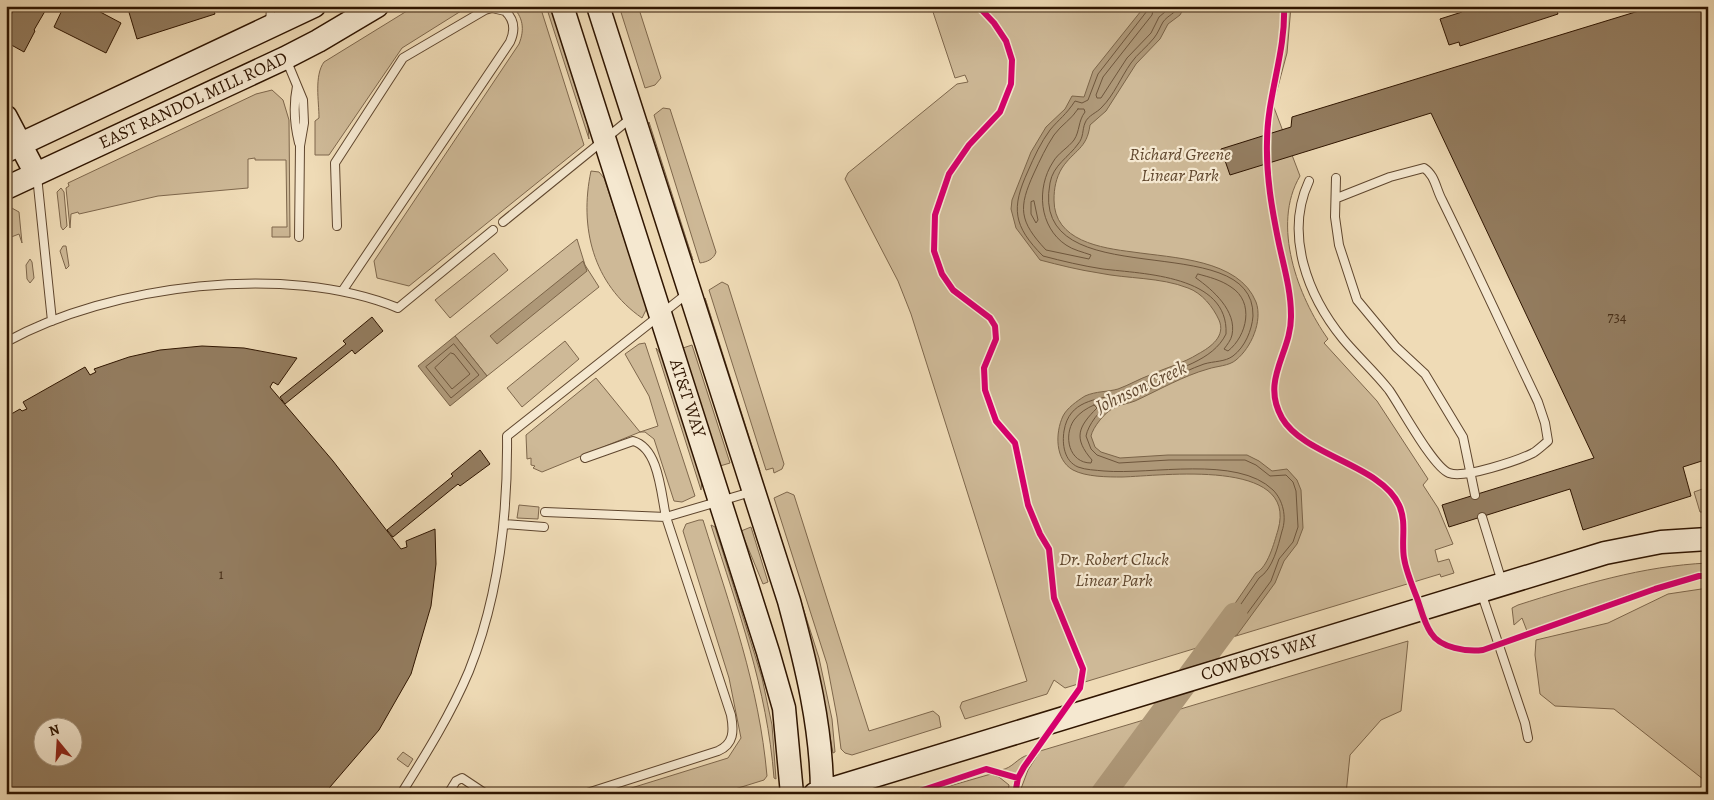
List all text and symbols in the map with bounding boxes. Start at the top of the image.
street label: EAST RANDOL MILL ROAD [95,46,291,154]
park label: Richard Greene Linear Park [1129,142,1231,187]
house number: 734 [1607,307,1627,327]
street label: AT&T WAY [664,355,712,442]
water label: Johnson Creek [1090,355,1191,420]
park label: Dr. Robert Cluck Linear Park [1059,547,1169,592]
house number: 1 [218,564,224,584]
street label: COWBOYS WAY [1198,627,1322,686]
north arrow [32,718,82,768]
text: N [46,720,62,741]

